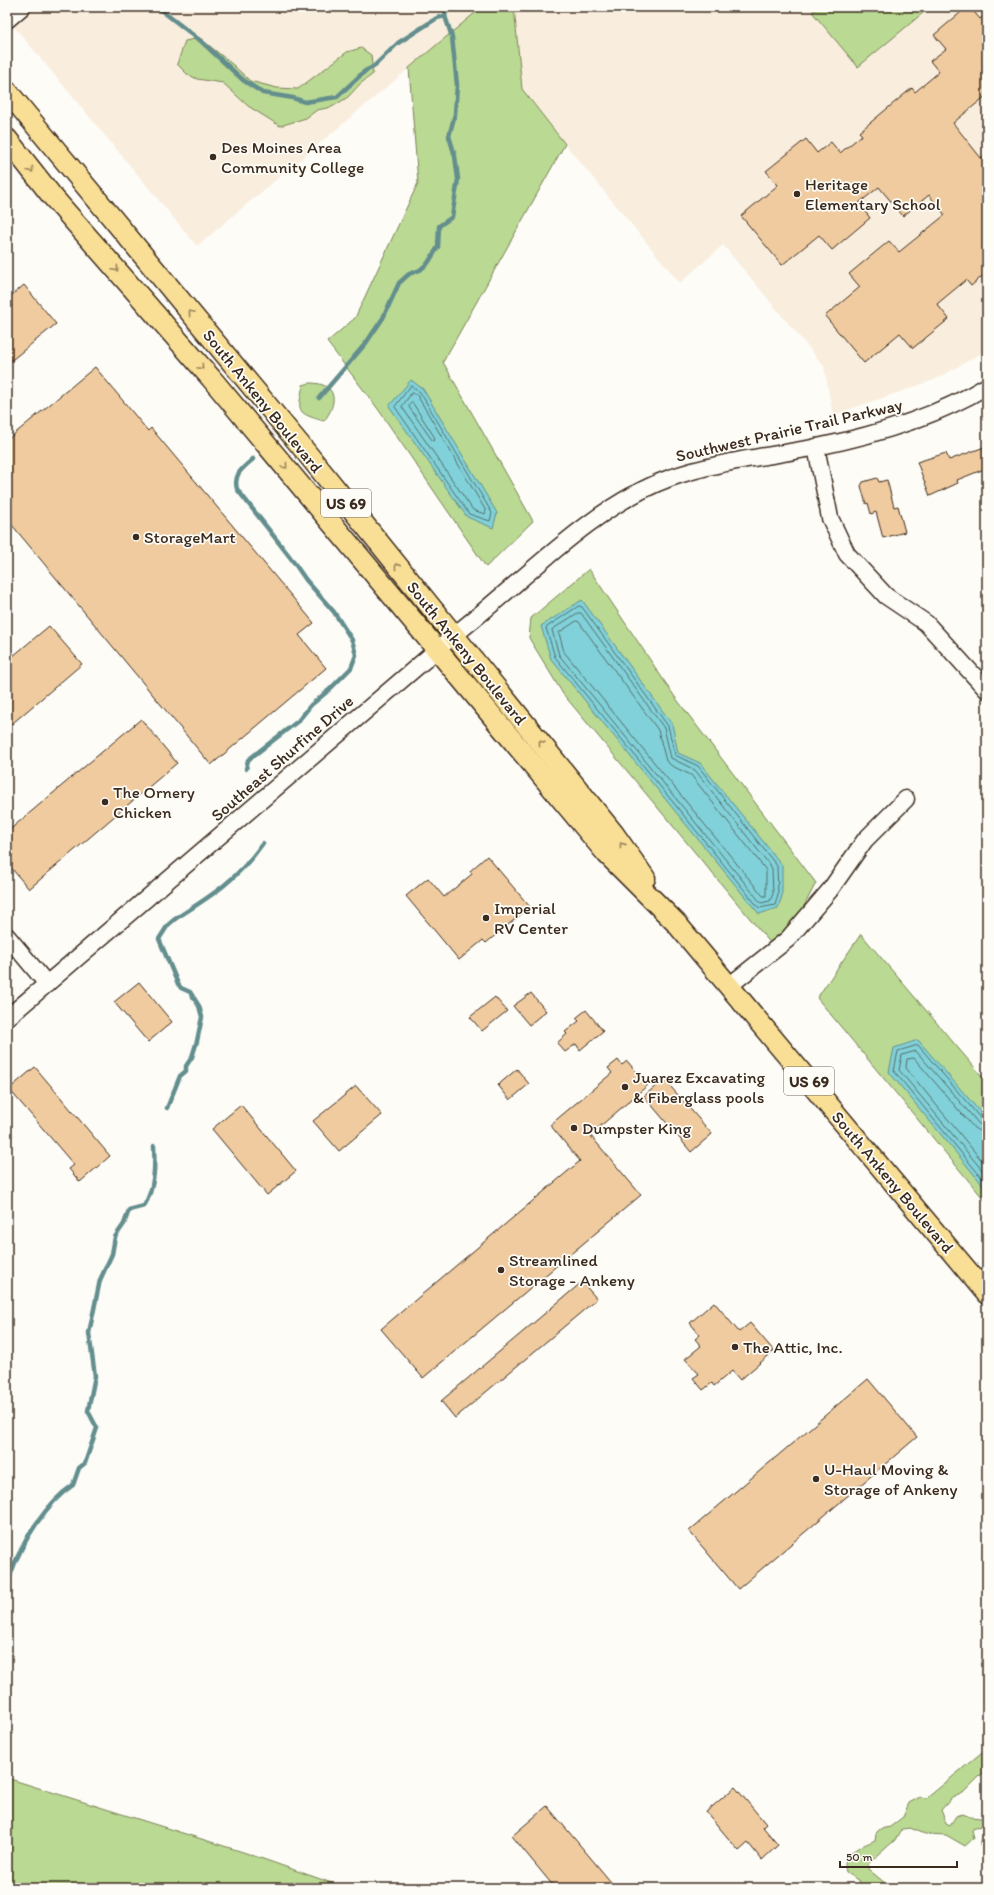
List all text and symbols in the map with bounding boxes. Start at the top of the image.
place label: Des Moines Area Community College [221,137,364,177]
marker: Des Moines Area Community College [208,152,218,162]
one-way arrow [27,165,34,172]
place label: Heritage Elementary School [805,174,941,214]
marker: Heritage Elementary School [792,189,802,199]
one-way arrow [111,264,118,271]
one-way arrow [189,311,196,318]
street label: South Ankeny Boulevard [199,325,327,477]
one-way arrow [197,362,204,370]
street label: Southwest Prairie Trail Parkway [674,394,904,466]
one-way arrow [280,462,287,469]
road number: US 69 [321,489,371,517]
place label: StorageMart [144,527,236,547]
marker: StorageMart [131,532,141,542]
one-way arrow [394,564,401,571]
street label: South Ankeny Boulevard [403,577,531,729]
street label: Southeast Shurfine Drive [207,691,357,825]
one-way arrow [538,741,545,748]
place label: The Ornery Chicken [113,782,195,822]
marker: The Ornery Chicken [100,797,110,807]
one-way arrow [619,842,627,849]
place label: Imperial RV Center [494,898,568,938]
marker: Imperial RV Center [481,913,491,923]
place label: Juarez Excavating & Fiberglass pools [633,1067,766,1107]
road number: US 69 [784,1067,834,1095]
marker: Juarez Excavating & Fiberglass pools [620,1082,630,1092]
street label: South Ankeny Boulevard [828,1107,959,1257]
place label: Dumpster King [582,1118,692,1138]
marker: Dumpster King [569,1123,579,1133]
place label: Streamlined Storage - Ankeny [509,1250,635,1290]
marker: Streamlined Storage - Ankeny [496,1265,506,1275]
place label: The Attic, Inc. [743,1337,843,1357]
marker: The Attic, Inc. [730,1342,740,1352]
place label: U-Haul Moving & Storage of Ankeny [824,1459,957,1499]
marker: U-Haul Moving & Storage of Ankeny [811,1474,821,1484]
scale bar [840,1843,957,1869]
text: 50 m [846,1850,872,1864]

